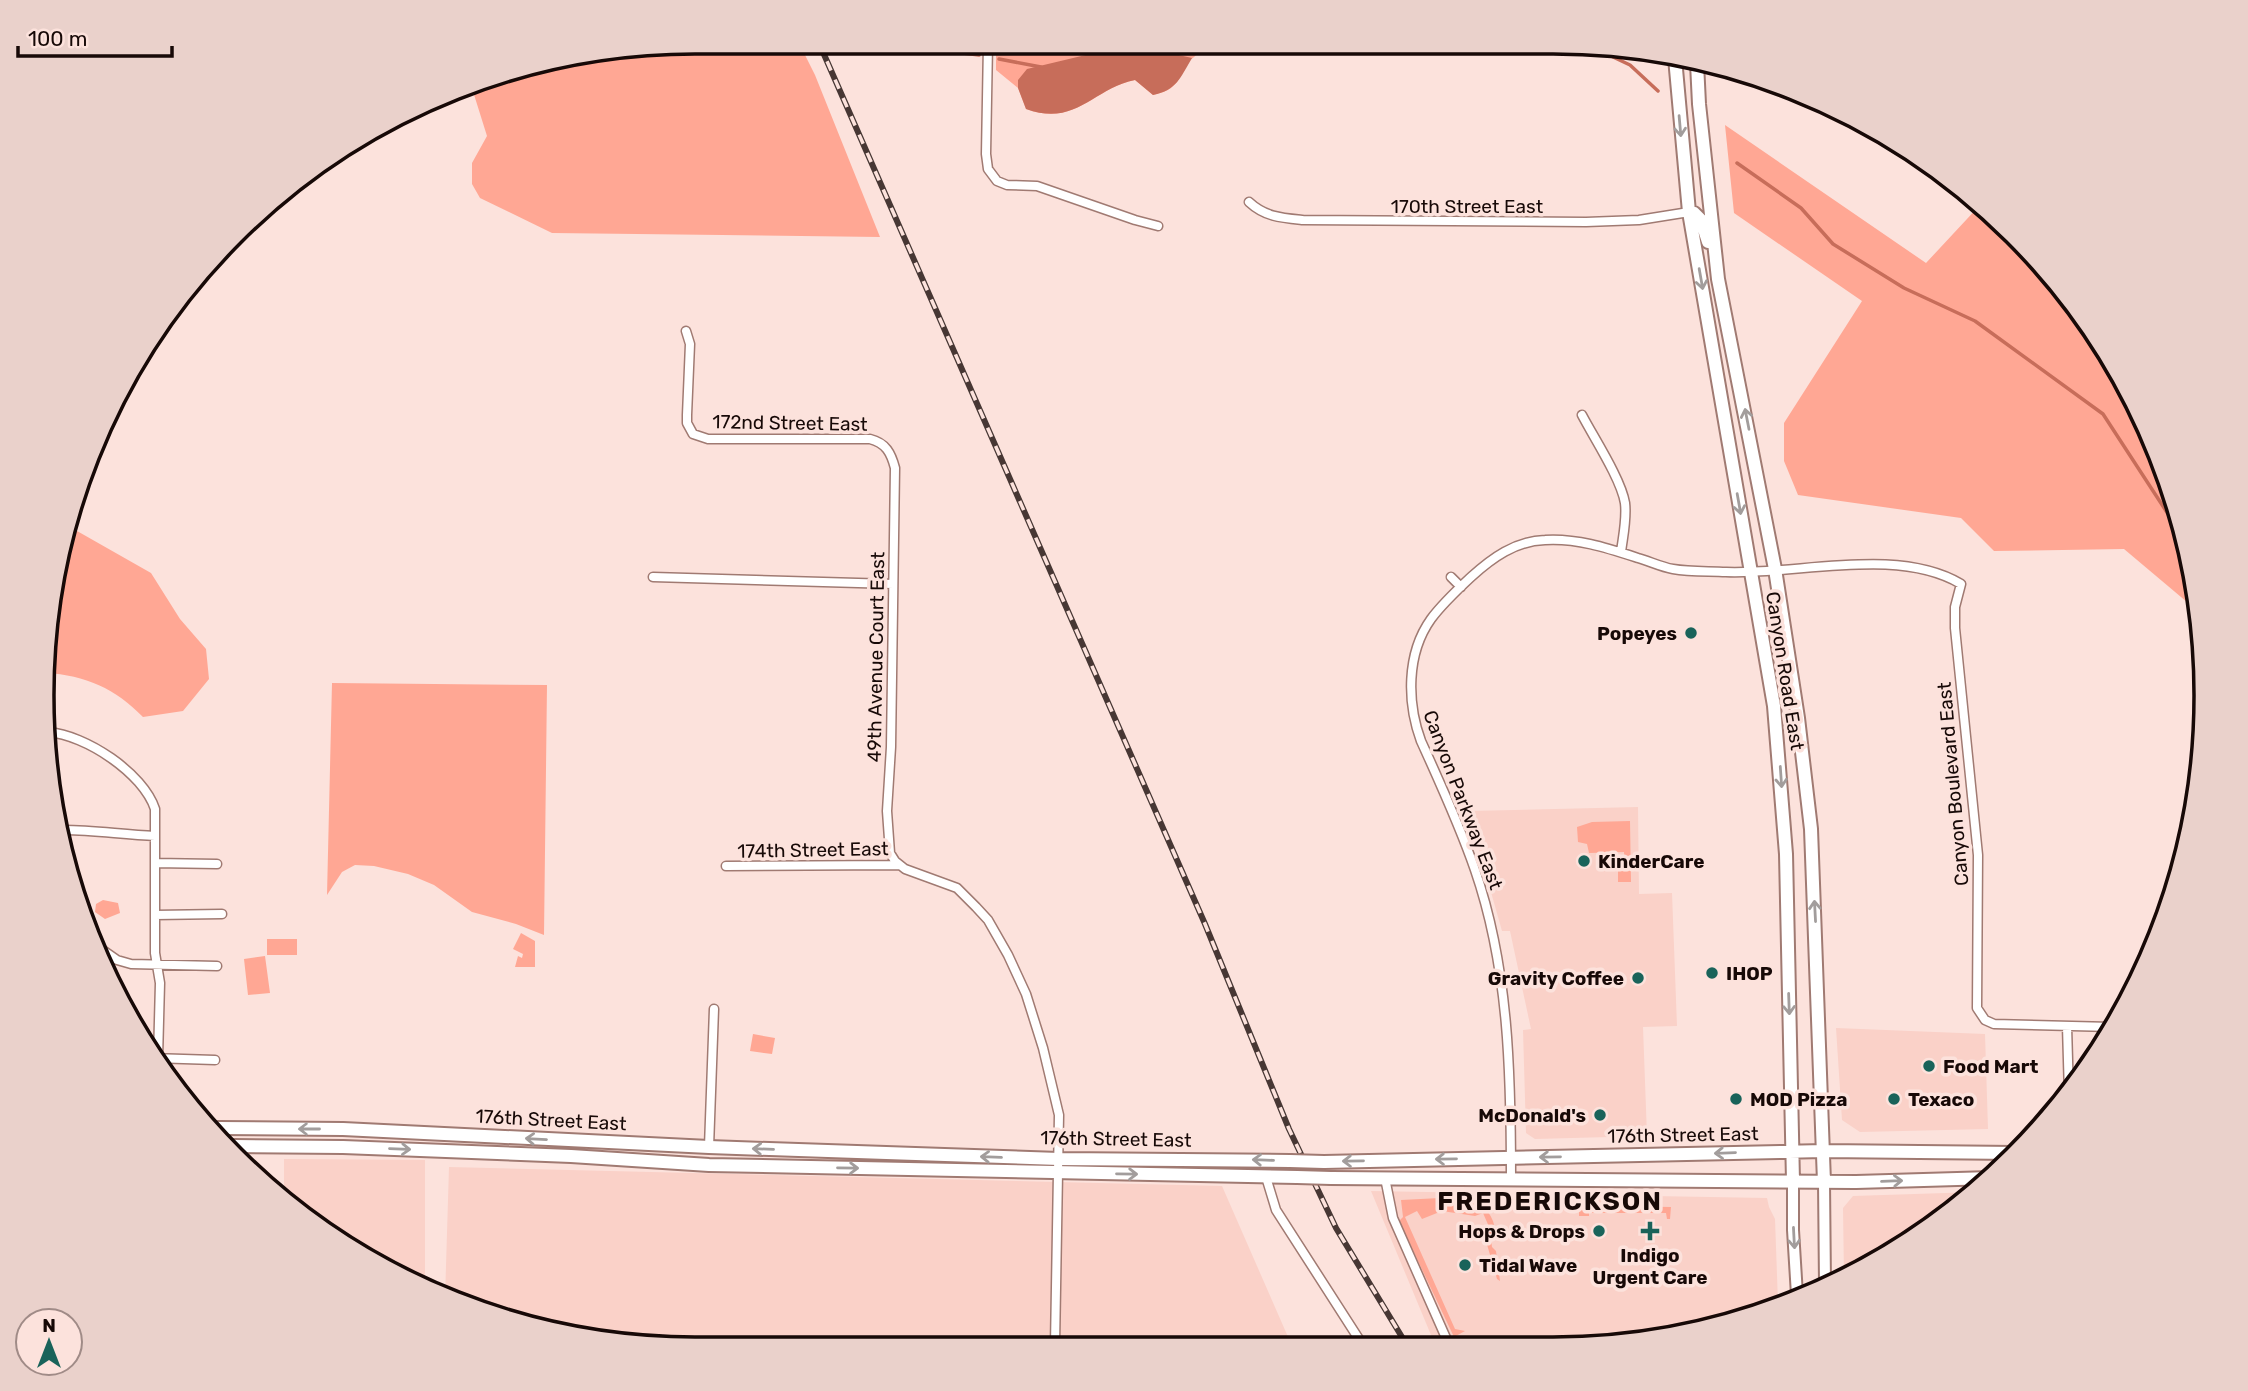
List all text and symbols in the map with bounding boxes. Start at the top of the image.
scale bar [18,14,172,58]
text: 100 m [28,26,87,51]
one-way arrow [1674,114,1687,136]
street label: 170th Street East [1391,195,1544,218]
one-way arrow [1695,268,1708,290]
one-way arrow [1739,408,1753,431]
street label: 172nd Street East [712,410,868,436]
one-way arrow [1733,492,1746,515]
street label: 49th Avenue Court East [863,551,889,763]
street label: Canyon Road East [1761,590,1809,753]
place label: Popeyes [1597,622,1677,645]
marker: Popeyes [1683,625,1699,641]
street label: Canyon Boulevard East [1933,681,1973,887]
street label: Canyon Parkway East [1418,707,1508,893]
one-way arrow [1775,765,1788,788]
street label: 174th Street East [737,837,889,863]
place label: KinderCare [1598,850,1705,873]
marker: KinderCare [1576,853,1592,869]
one-way arrow [1808,900,1821,923]
place label: IHOP [1726,962,1773,985]
marker: IHOP [1704,965,1720,981]
place label: Gravity Coffee [1488,967,1624,990]
marker: Gravity Coffee [1630,970,1646,986]
one-way arrow [1782,992,1795,1015]
place label: Food Mart [1943,1055,2038,1078]
marker: Food Mart [1921,1058,1937,1074]
place label: MOD Pizza [1750,1088,1847,1111]
place label: Texaco [1908,1088,1974,1111]
marker: MOD Pizza [1728,1091,1744,1107]
marker: Texaco [1886,1091,1902,1107]
place label: McDonald's [1478,1104,1586,1127]
street label: 176th Street East [475,1105,628,1135]
marker: McDonald's [1592,1107,1608,1123]
one-way arrow [297,1122,320,1136]
street label: 176th Street East [1607,1122,1759,1148]
street label: 176th Street East [1040,1126,1192,1152]
one-way arrow [525,1132,548,1145]
one-way arrow [389,1143,412,1156]
one-way arrow [752,1143,775,1156]
one-way arrow [1714,1147,1737,1160]
one-way arrow [979,1150,1002,1163]
one-way arrow [1539,1150,1562,1163]
one-way arrow [1435,1152,1458,1165]
one-way arrow [1252,1154,1275,1167]
one-way arrow [1341,1154,1364,1168]
one-way arrow [836,1161,859,1175]
one-way arrow [1115,1167,1138,1181]
one-way arrow [1880,1175,1903,1188]
district label: FREDERICKSON [1437,1186,1663,1217]
place label: Hops & Drops [1458,1220,1585,1243]
marker: Indigo Urgent Care [1640,1221,1660,1241]
marker: Hops & Drops [1591,1223,1607,1239]
one-way arrow [1787,1227,1800,1250]
place label: Indigo Urgent Care [1592,1244,1708,1289]
place label: Tidal Wave [1479,1254,1577,1277]
marker: Tidal Wave [1457,1257,1473,1273]
north arrow [14,1307,84,1377]
text: N [42,1314,56,1337]

